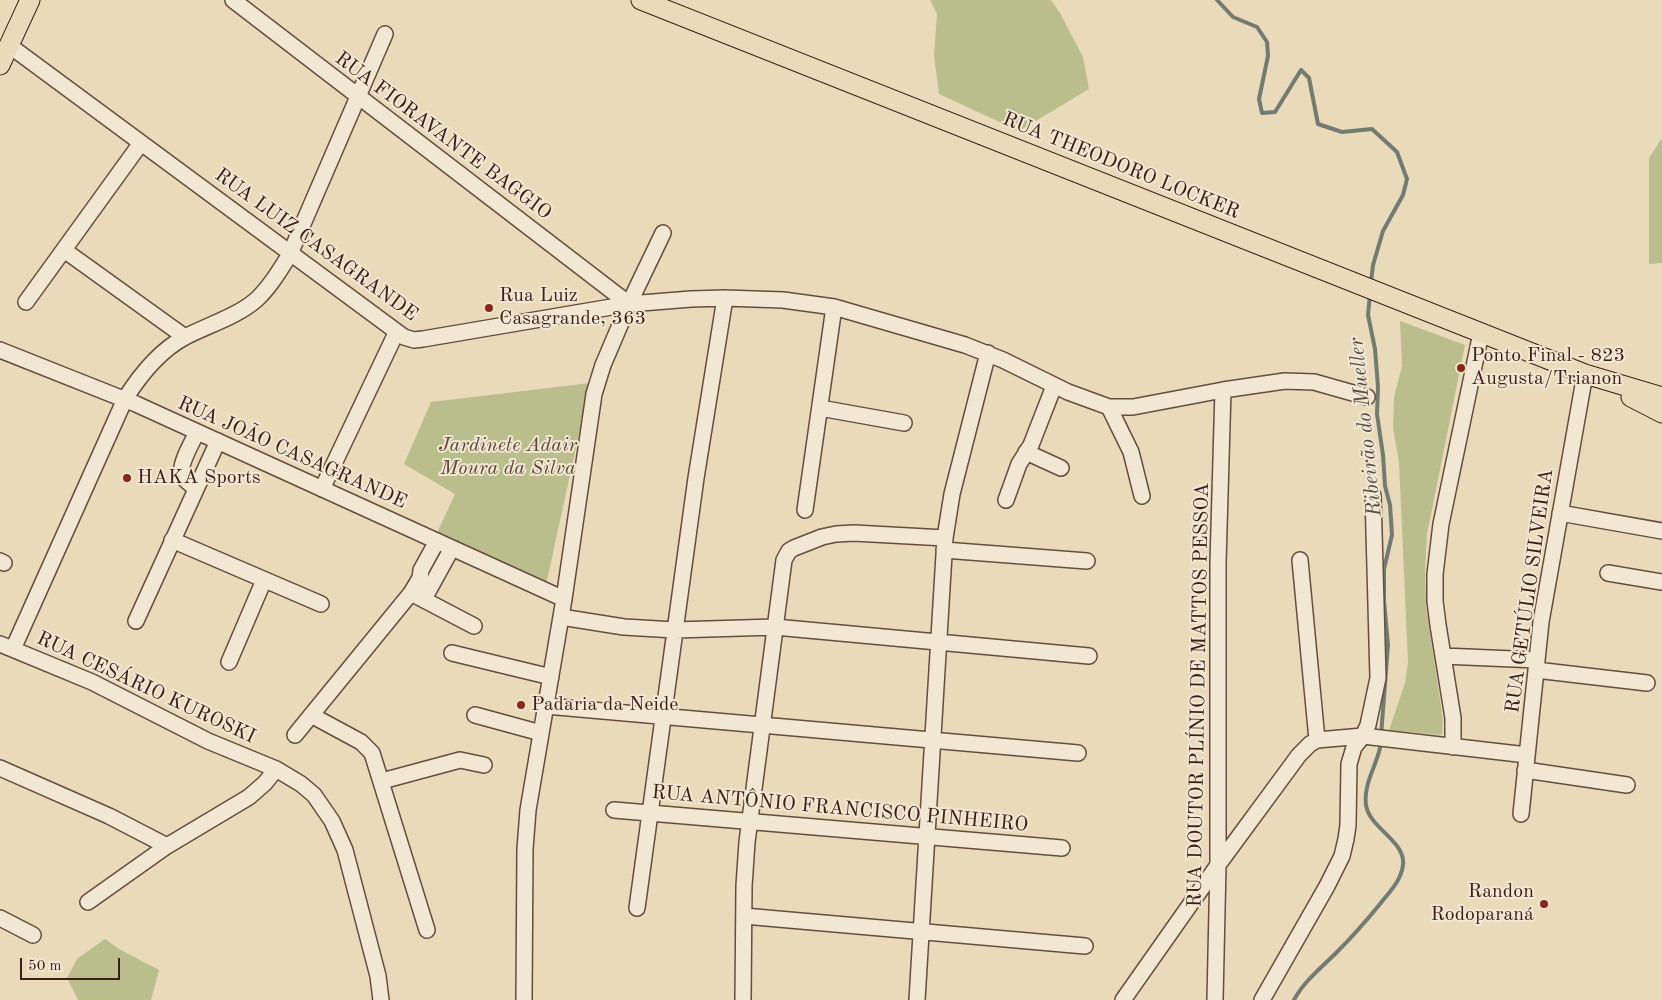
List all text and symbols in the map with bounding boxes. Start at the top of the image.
street label: RUA FIORAVANTE BAGGIO [330,47,556,225]
street label: RUA THEODORO LOCKER [999,107,1243,225]
street label: RUA LUIZ CASAGRANDE [210,163,422,327]
place label: Rua Luiz Casagrande, 363 [499,284,646,331]
marker: Rua Luiz Casagrande, 363 [483,302,495,314]
water label: Ribeirão do Mueller [1344,336,1388,518]
place label: Ponto Final - 823 Augusta/Trianon [1471,344,1625,391]
marker: Ponto Final - 823 Augusta/Trianon [1455,362,1467,374]
street label: RUA JOÃO CASAGRANDE [174,392,410,514]
park label: Jardinete Adair Moura da Silva [439,434,577,481]
place label: HAKA Sports [137,466,261,490]
street label: RUA GETÚLIO SILVEIRA [1501,467,1559,715]
marker: HAKA Sports [121,472,133,484]
street label: RUA DOUTOR PLÍNIO DE MATTOS PESSOA [1183,482,1215,908]
street label: RUA CESÁRIO KUROSKI [33,627,259,749]
place label: Padaria da Neide [531,693,679,717]
marker: Padaria da Neide [515,699,527,711]
street label: RUA ANTÔNIO FRANCISCO PINHEIRO [651,781,1029,837]
place label: Randon Rodoparaná [1430,880,1534,927]
marker: Randon Rodoparaná [1538,898,1550,910]
scale bar [22,948,122,980]
text: 50 m [28,959,62,974]

